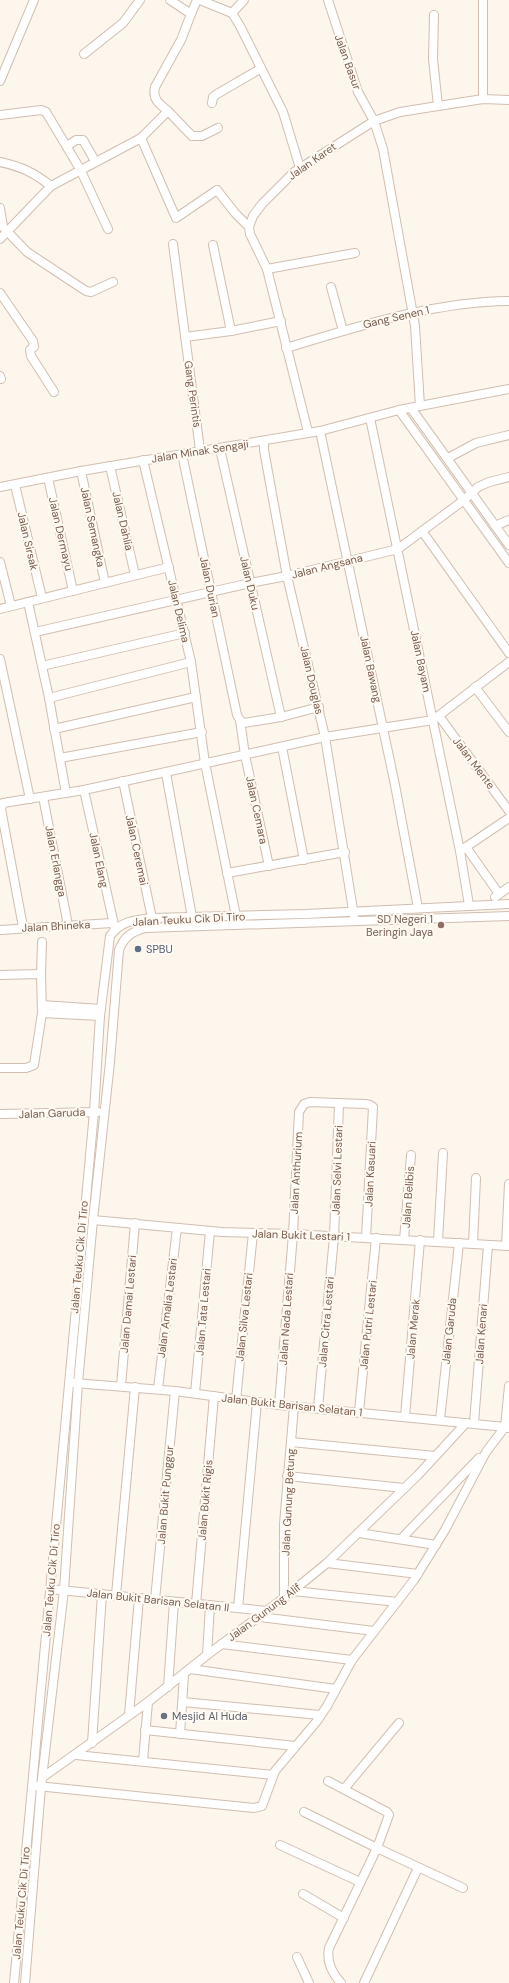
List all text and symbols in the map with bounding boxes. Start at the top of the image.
street label: Jalan Basur [332,33,364,91]
street label: Jalan Karet [285,139,339,183]
street label: Gang Senen 1 [362,303,430,331]
street label: Gang Perintis [181,360,205,428]
street label: Jalan Minak Sengaji [150,436,250,466]
street label: Jalan Semangka [78,486,108,568]
street label: Jalan Dahlia [109,490,137,552]
street label: Jalan Dermayu [46,496,76,572]
street label: Jalan Sirsak [15,511,42,572]
street label: Jalan Angsana [290,550,364,582]
street label: Jalan Durian [197,555,223,619]
street label: Jalan Duku [237,555,263,611]
street label: Jalan Delima [165,578,193,644]
street label: Jalan Bayam [408,629,434,694]
street label: Jalan Bawang [357,634,385,704]
street label: Jalan Douglas [297,644,327,716]
street label: Jalan Mente [450,734,498,792]
street label: Jalan Cemara [243,775,271,845]
street label: Jalan Ceremai [123,813,151,887]
street label: Jalan Erlangga [42,824,70,898]
street label: Jalan Elang [86,831,112,889]
street label: Jalan Teuku Cik Di Tiro [132,909,246,929]
place label: SD Negeri 1 Beringin Jaya [366,912,433,939]
street label: Jalan Bhineka [21,917,91,935]
marker: SD Negeri 1 Beringin Jaya [436,920,446,930]
place label: SPBU [146,942,173,956]
marker: SPBU [133,944,143,954]
street label: Jalan Garuda [18,1105,86,1121]
street label: Jalan Selvi Lestari [328,1125,346,1215]
street label: Jalan Anthurium [287,1131,305,1215]
street label: Jalan Kasuari [361,1141,379,1207]
street label: Jalan Belibis [399,1165,417,1229]
street label: Jalan Teuku Cik Di Tiro [67,1200,91,1314]
street label: Jalan Bukit Lestari 1 [252,1226,350,1244]
street label: Jalan Damai Lestari [117,1254,139,1354]
street label: Jalan Amalia Lestari [154,1257,180,1359]
street label: Jalan Tata Lestari [192,1268,214,1356]
street label: Jalan Silva Lestari [232,1272,256,1362]
street label: Jalan Nada Lestari [276,1272,296,1366]
street label: Jalan Citra Lestari [315,1276,337,1368]
street label: Jalan Putri Lestari [356,1280,380,1370]
street label: Jalan Garuda [439,1297,459,1365]
street label: Jalan Merak [403,1298,423,1360]
street label: Jalan Kenari [472,1303,490,1365]
street label: Jalan Bukit Barisan Selatan 1 [221,1391,363,1419]
street label: Jalan Bukit Punggur [154,1445,176,1545]
street label: Jalan Gunung Betung [278,1448,298,1556]
street label: Jalan Bukit Rigis [194,1459,216,1541]
street label: Jalan Teuku Cik Di Tiro [39,1523,63,1637]
street label: Jalan Gunung Alif [225,1580,304,1644]
street label: Jalan Bukit Barisan Selatan II [86,1586,230,1614]
place label: Mesjid Al Huda [172,1709,248,1723]
marker: Mesjid Al Huda [159,1711,169,1721]
street label: Jalan Teuku Cik Di Tiro [9,1846,33,1960]

